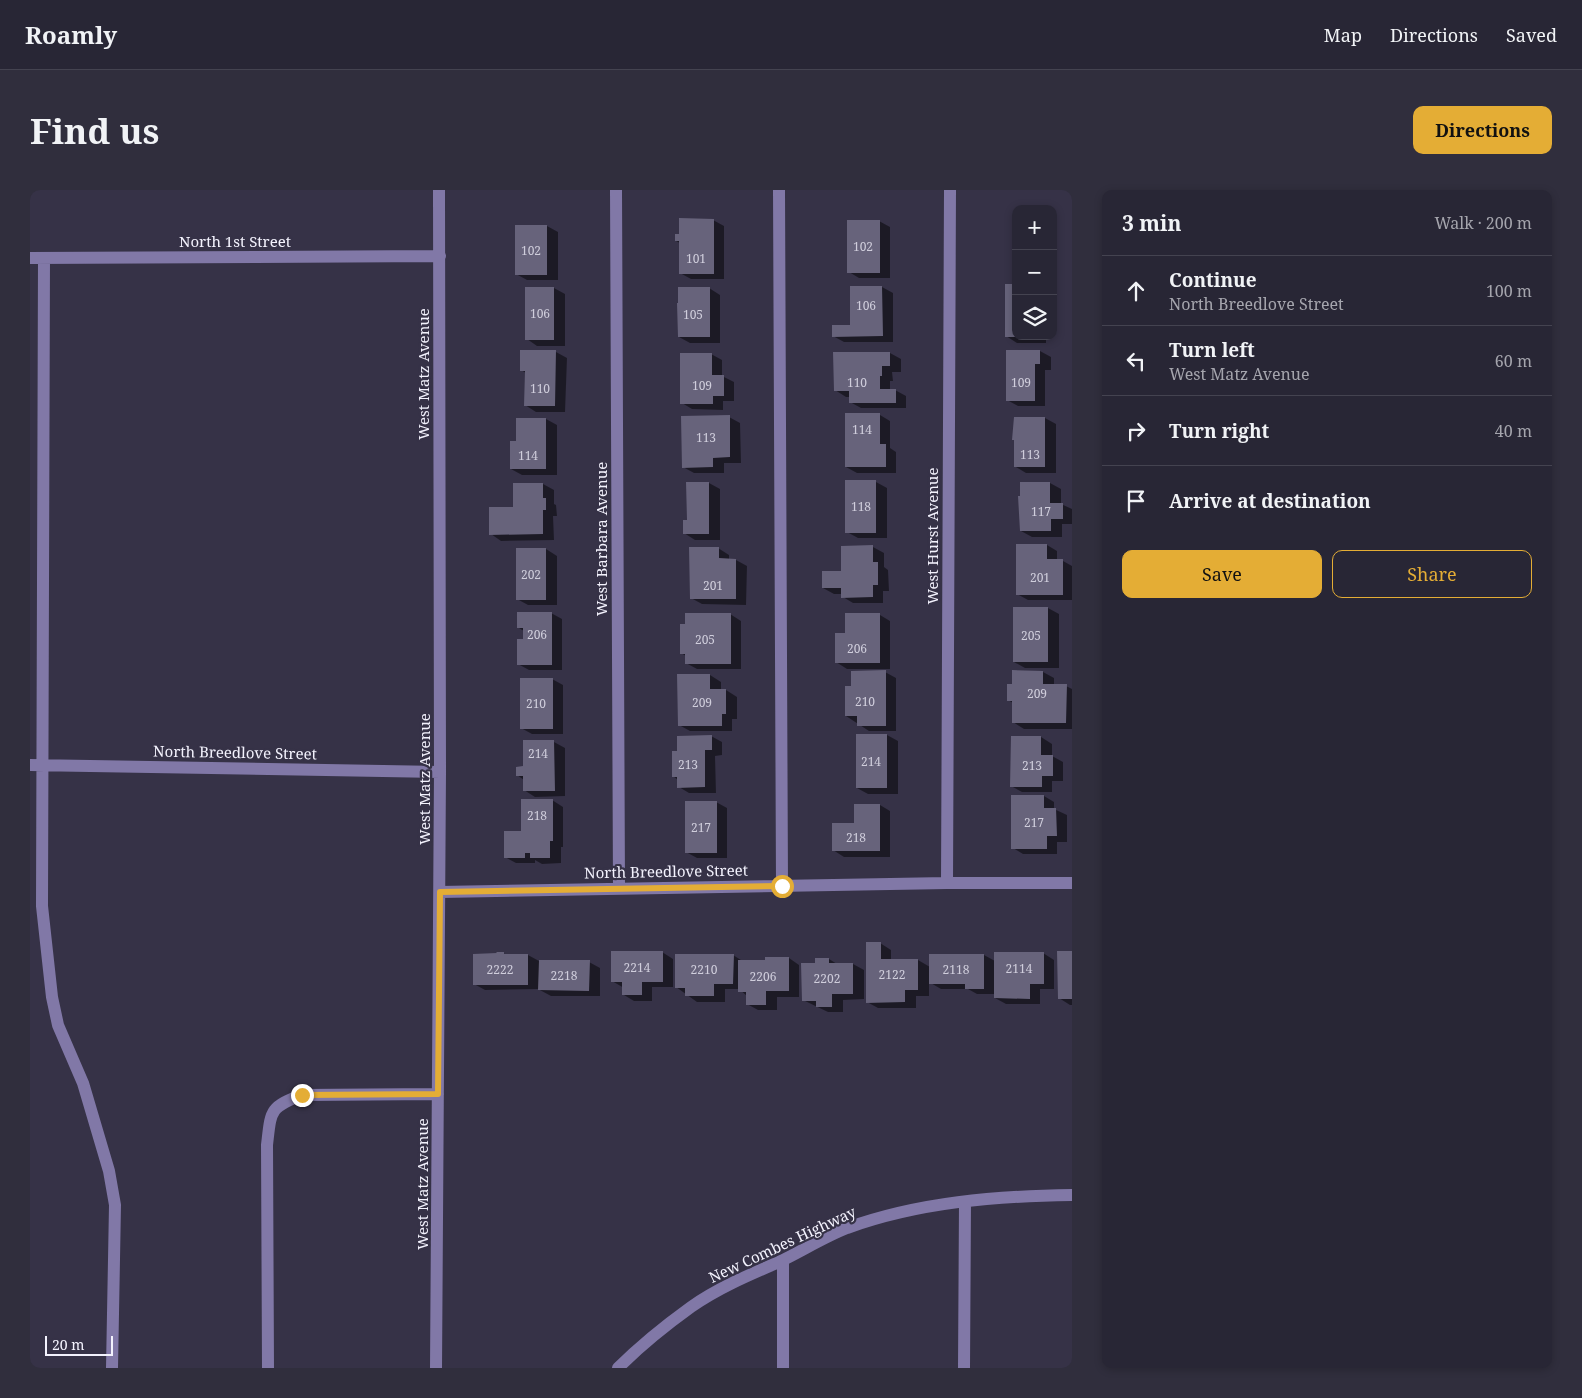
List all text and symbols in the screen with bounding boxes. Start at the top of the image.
text: Roamly [25,18,117,51]
text: Map [1324,23,1362,47]
text: Directions [1390,23,1478,47]
text: Saved [1506,23,1557,47]
button: Directions [1413,106,1552,154]
text: Find us [30,107,159,154]
map controls [1012,205,1057,340]
button: + [1012,205,1057,250]
text: 3 min [1122,209,1181,237]
text: Walk · 200 m [1435,212,1532,234]
street label: North 1st Street [179,231,291,251]
house number: 102 [853,238,873,255]
house number: 102 [521,242,541,259]
house number: 101 [686,250,706,267]
button: − [1012,250,1057,295]
text: Continue [1169,267,1257,293]
icon: ahead [1122,277,1150,305]
text: 100 m [1486,280,1532,302]
text: North Breedlove Street [1169,293,1344,315]
button: layers [1012,295,1057,340]
house number: 106 [856,297,876,314]
house number: 106 [530,305,550,322]
house number: 105 [683,306,703,323]
street label: West Matz Avenue [413,308,433,440]
text: Turn left [1169,337,1255,363]
icon: left [1122,347,1150,375]
text: 60 m [1495,350,1532,372]
text: West Matz Avenue [1169,363,1310,385]
house number: 110 [847,374,867,391]
house number: 109 [1011,374,1031,391]
house number: 109 [692,377,712,394]
house number: 110 [530,380,550,397]
icon: right [1122,417,1150,445]
text: Turn right [1169,418,1269,444]
text: 40 m [1495,420,1532,442]
house number: 114 [852,421,872,438]
house number: 113 [696,429,716,446]
house number: 113 [1020,446,1040,463]
house number: 114 [518,447,538,464]
street label: West Barbara Avenue [591,462,611,616]
street label: West Hurst Avenue [922,468,942,604]
icon: arrive [1122,487,1150,515]
text: Arrive at destination [1169,488,1371,514]
house number: 118 [851,498,871,515]
house number: 117 [1031,503,1051,520]
button: Save [1122,550,1322,598]
button: Share [1332,550,1532,598]
house number: 202 [521,566,541,583]
house number: 201 [1030,569,1050,586]
house number: 201 [703,577,723,594]
house number: 206 [527,626,547,643]
house number: 205 [1021,627,1041,644]
house number: 205 [695,631,715,648]
house number: 206 [847,640,867,657]
house number: 209 [1027,685,1047,702]
house number: 210 [855,693,875,710]
house number: 209 [692,694,712,711]
house number: 210 [526,695,546,712]
street label: West Matz Avenue [414,713,434,845]
street label: North Breedlove Street [153,741,317,763]
house number: 214 [528,745,548,762]
house number: 214 [861,753,881,770]
house number: 213 [678,756,698,773]
house number: 213 [1022,757,1042,774]
house number: 218 [527,807,547,824]
house number: 217 [1024,814,1044,831]
house number: 217 [691,819,711,836]
house number: 218 [846,829,866,846]
street label: North Breedlove Street [584,860,748,882]
route start [771,875,794,898]
house number: 2214 [624,959,651,976]
house number: 2114 [1006,960,1033,977]
house number: 2222 [487,961,513,978]
house number: 2210 [691,961,718,978]
house number: 2118 [943,961,970,978]
house number: 2122 [879,966,905,983]
house number: 2218 [551,967,578,984]
house number: 2206 [750,968,777,985]
house number: 2202 [814,970,840,987]
route end [291,1084,314,1107]
street label: West Matz Avenue [412,1118,432,1250]
street label: New Combes Highway [705,1201,859,1287]
scale bar [45,1333,112,1356]
text: 20 m [52,1335,85,1354]

